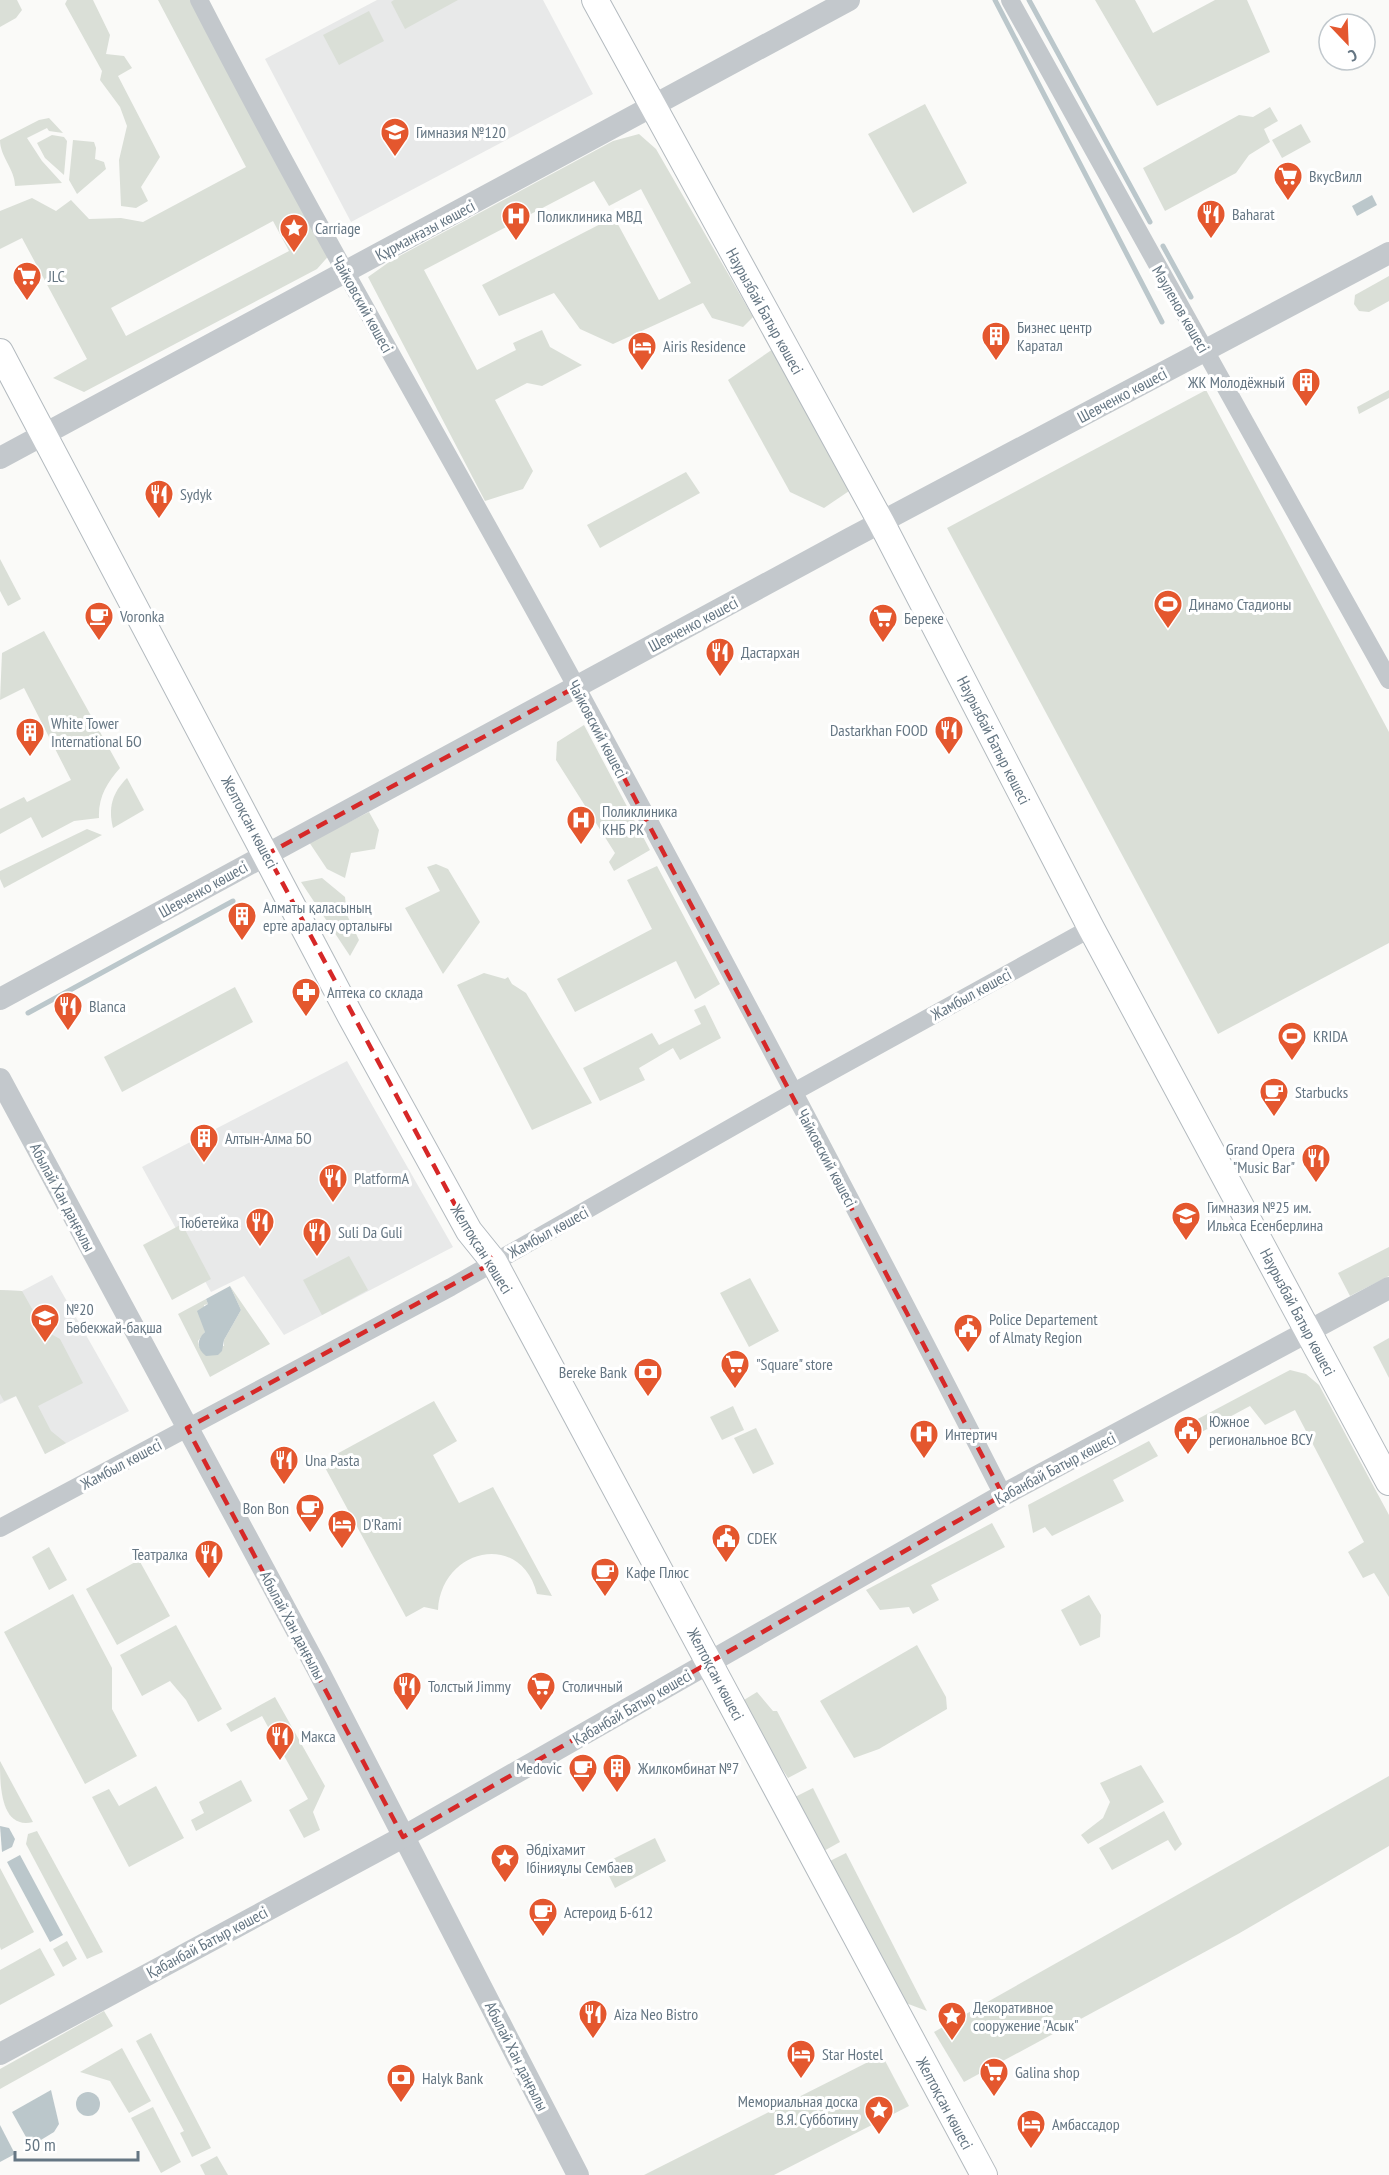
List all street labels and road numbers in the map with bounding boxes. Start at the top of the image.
street label: Құрманғазы көшесі [372,195,478,265]
street label: Наурызбай Батыр көшесі [722,244,808,378]
street label: Чайковский көшесі [328,252,398,356]
street label: Мәуленов көшесі [1148,262,1214,356]
street label: Шевченко көшесі [1074,363,1170,427]
street label: Шевченко көшесі [645,592,741,656]
street label: Наурызбай Батыр көшесі [953,672,1035,808]
street label: Чайковский көшесі [564,677,632,781]
street label: Желтоқсан көшесі [217,772,283,872]
street label: Шевченко көшесі [155,856,251,922]
street label: Жамбыл көшесі [926,964,1015,1025]
street label: Чайковский көшесі [793,1106,861,1210]
street label: Абылай Хан даңғылы [26,1139,100,1255]
street label: Желтоқсан көшесі [446,1200,517,1297]
street label: Жамбыл көшесі [503,1202,592,1263]
street label: Наурызбай Батыр көшесі [1256,1245,1340,1379]
street label: Қабанбай Батыр көшесі [991,1428,1119,1508]
street label: Жамбыл көшесі [76,1434,165,1494]
street label: Абылай Хан даңғылы [256,1567,330,1683]
street label: Желтоқсан көшесі [683,1624,749,1724]
street label: Қабанбай Батыр көшесі [569,1665,695,1749]
street label: Қабанбай Батыр көшесі [143,1902,271,1982]
street label: Абылай Хан даңғылы [481,1998,553,2114]
street label: Желтоқсан көшесі [912,2053,978,2153]

